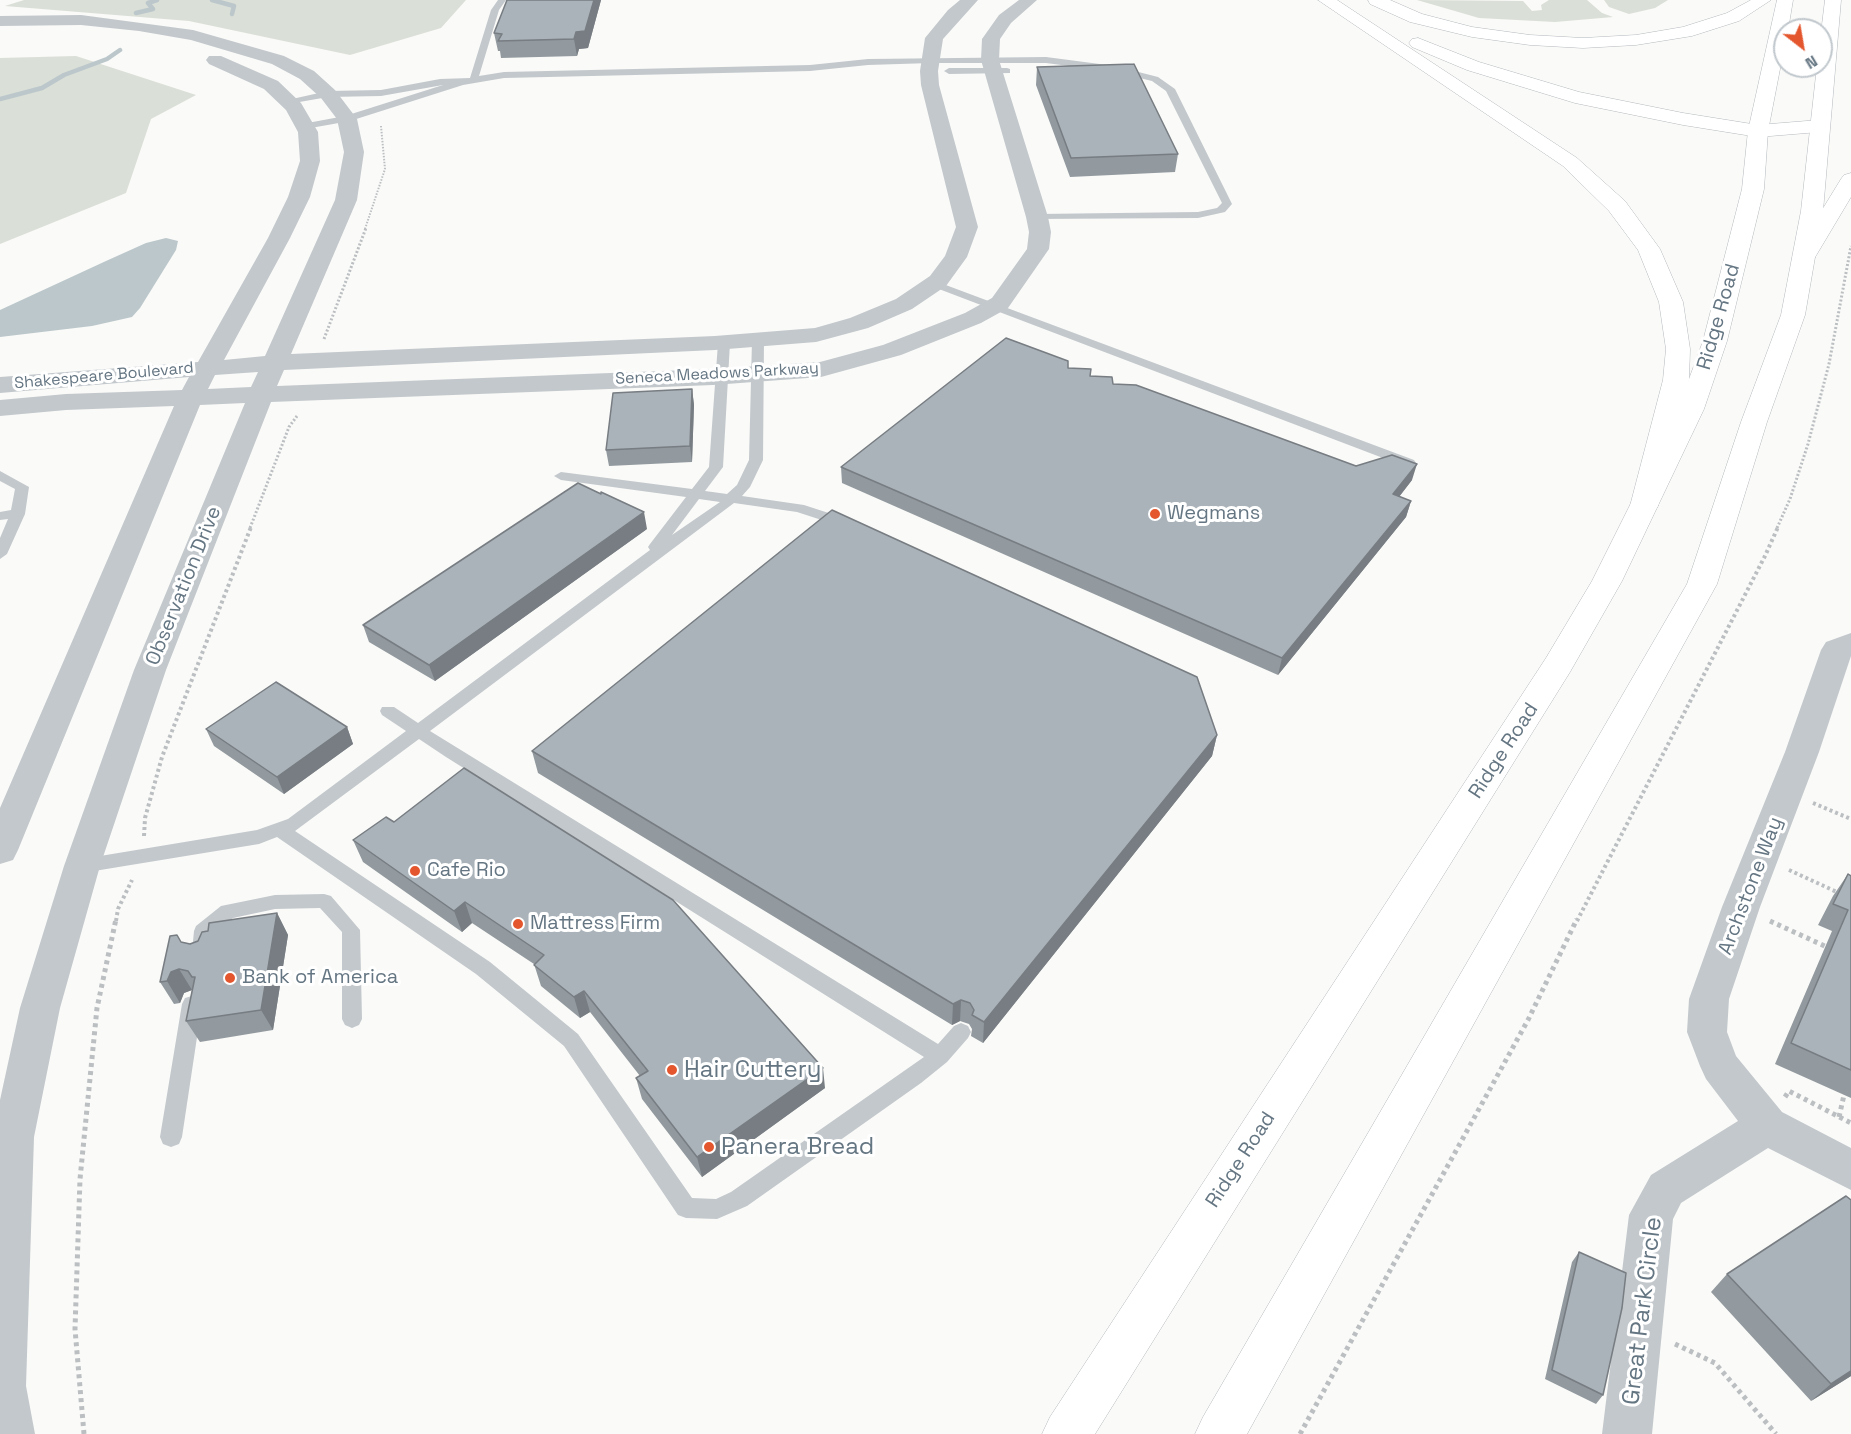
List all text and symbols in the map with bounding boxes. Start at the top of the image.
north arrow [1773,18,1833,78]
text: N [1801,50,1822,74]
street label: Ridge Road [1692,261,1746,373]
street label: Shakespeare Boulevard [13,359,195,393]
street label: Seneca Meadows Parkway [615,359,819,389]
place label: Wegmans [1167,502,1260,526]
street label: Observation Drive [141,503,227,669]
marker: Wegmans [1148,507,1162,521]
street label: Ridge Road [1464,699,1544,803]
street label: Archstone Way [1714,814,1788,958]
place label: Cafe Rio [427,859,506,883]
marker: Cafe Rio [408,864,422,878]
place label: Mattress Firm [530,912,660,936]
marker: Mattress Firm [511,917,525,931]
place label: Bank of America [242,966,398,990]
marker: Bank of America [223,971,237,985]
place label: Hair Cuttery [684,1056,821,1084]
marker: Hair Cuttery [665,1063,679,1077]
street label: Ridge Road [1201,1108,1281,1212]
place label: Panera Bread [721,1133,874,1161]
marker: Panera Bread [702,1140,716,1154]
street label: Great Park Circle [1617,1215,1669,1407]

